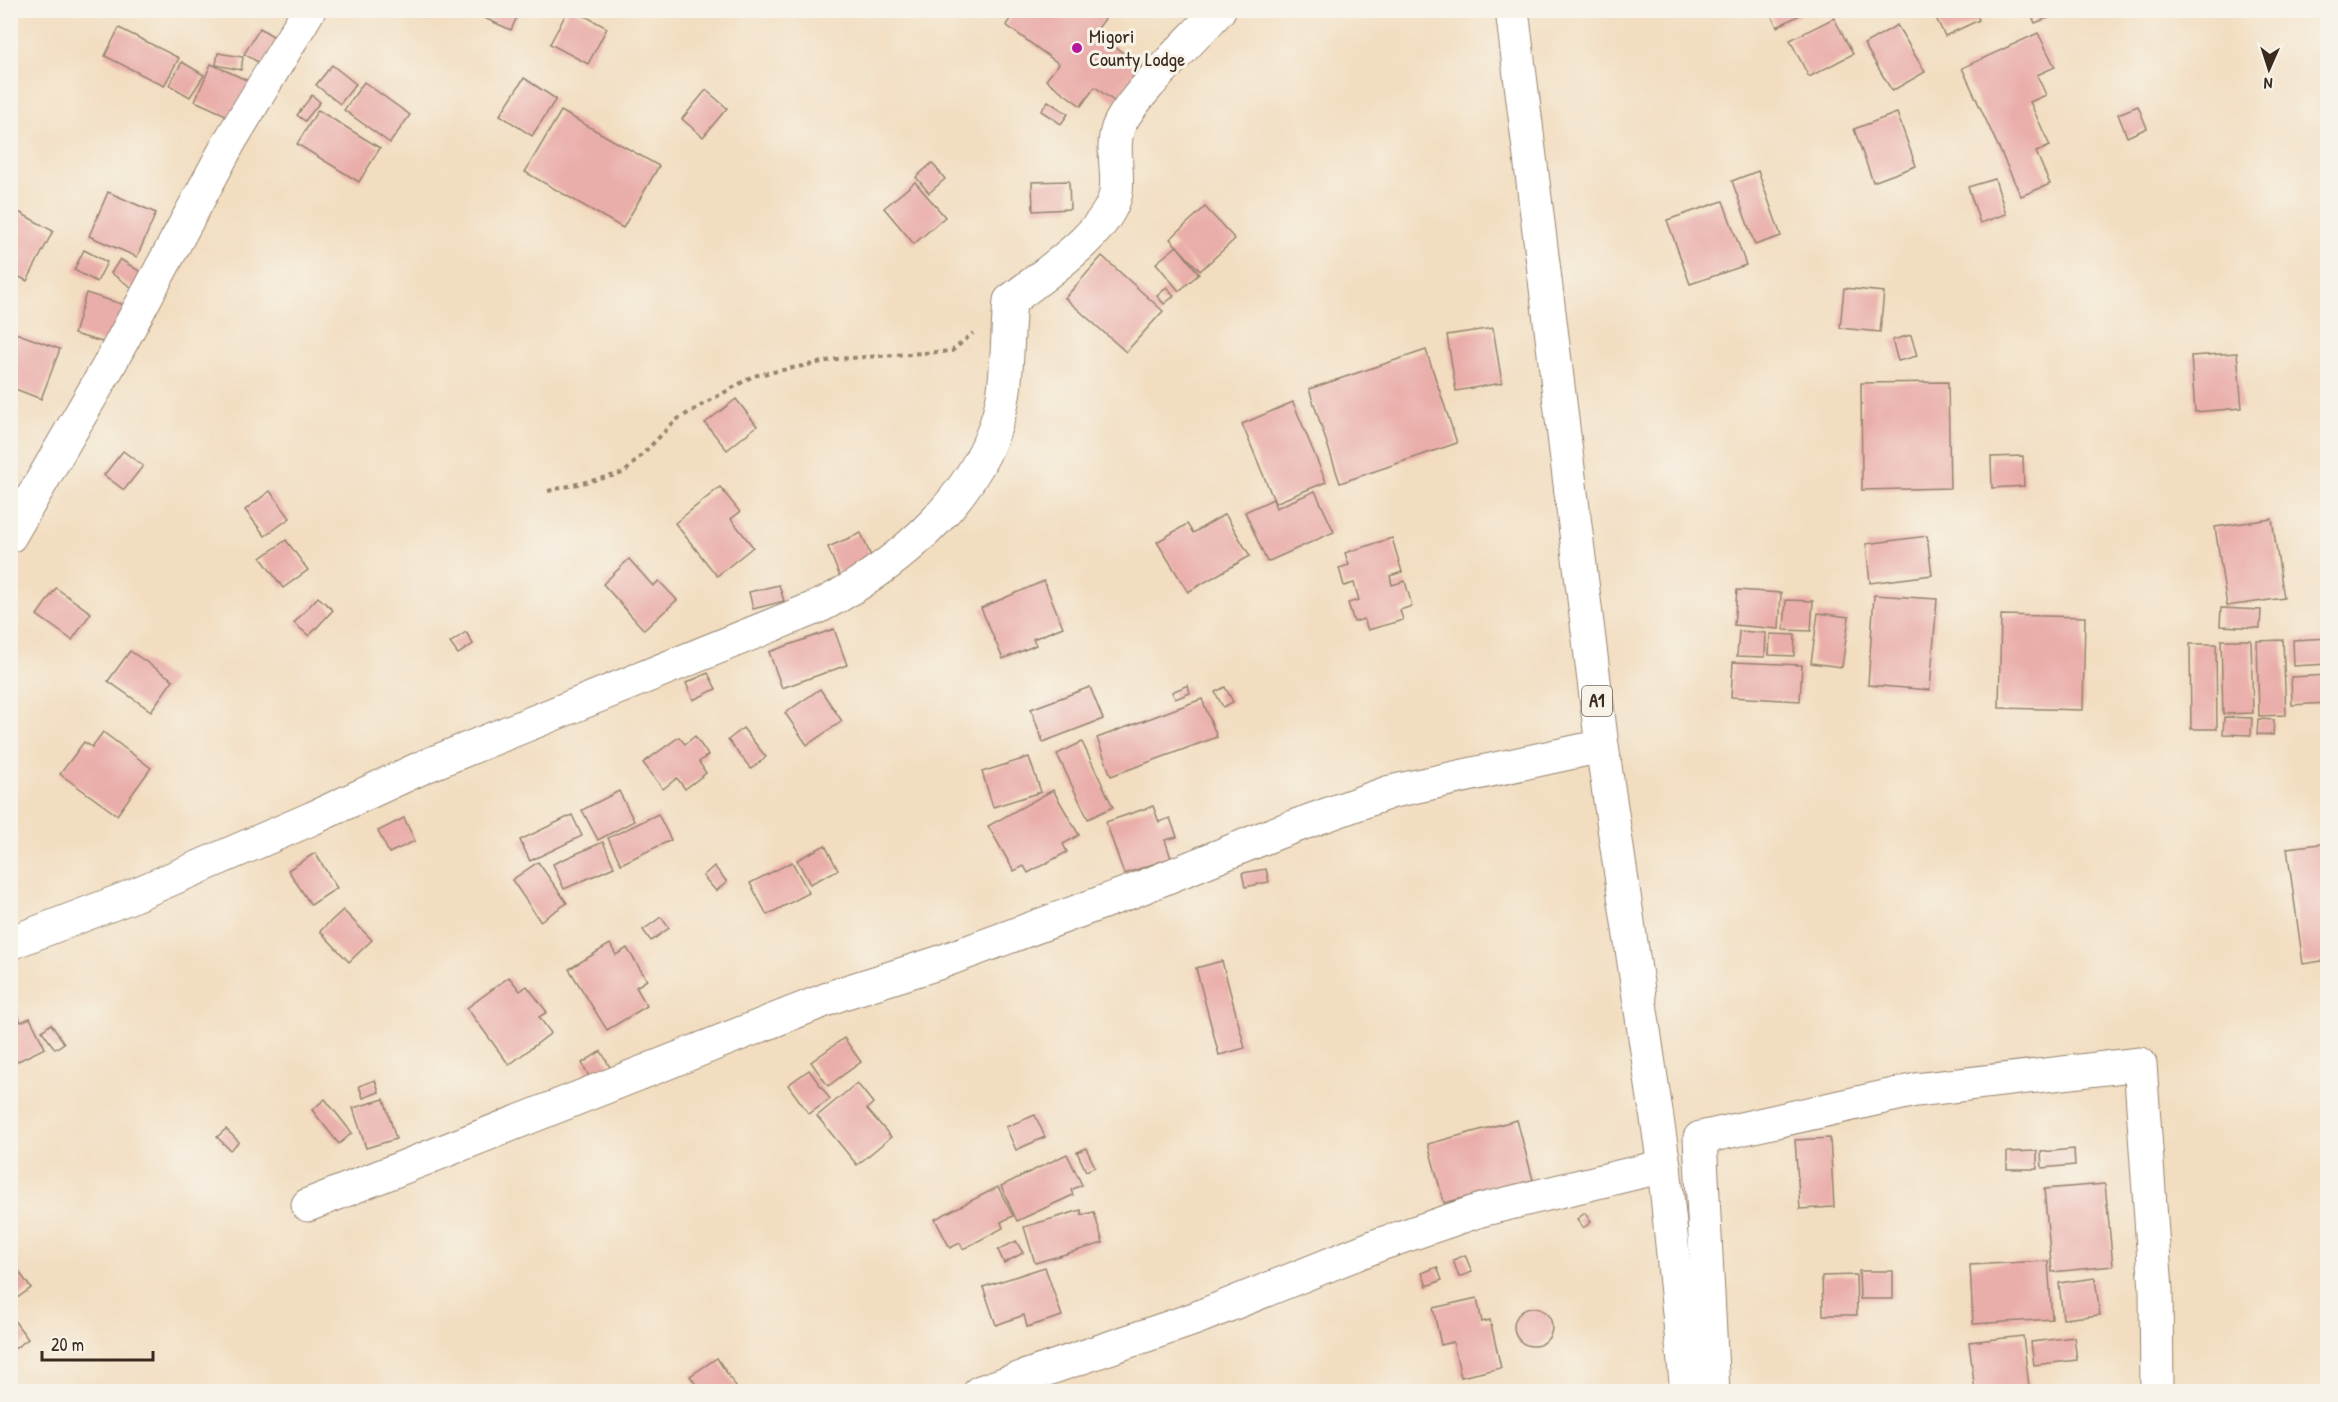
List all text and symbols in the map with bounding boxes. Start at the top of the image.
place label: Migori County Lodge [1089,22,1185,72]
north arrow [2239,39,2299,99]
marker: Migori County Lodge [1070,41,1084,55]
text: N [2263,73,2273,95]
road number: A1 [1582,686,1612,716]
scale bar [42,1324,153,1362]
text: 20 m [51,1332,84,1357]

